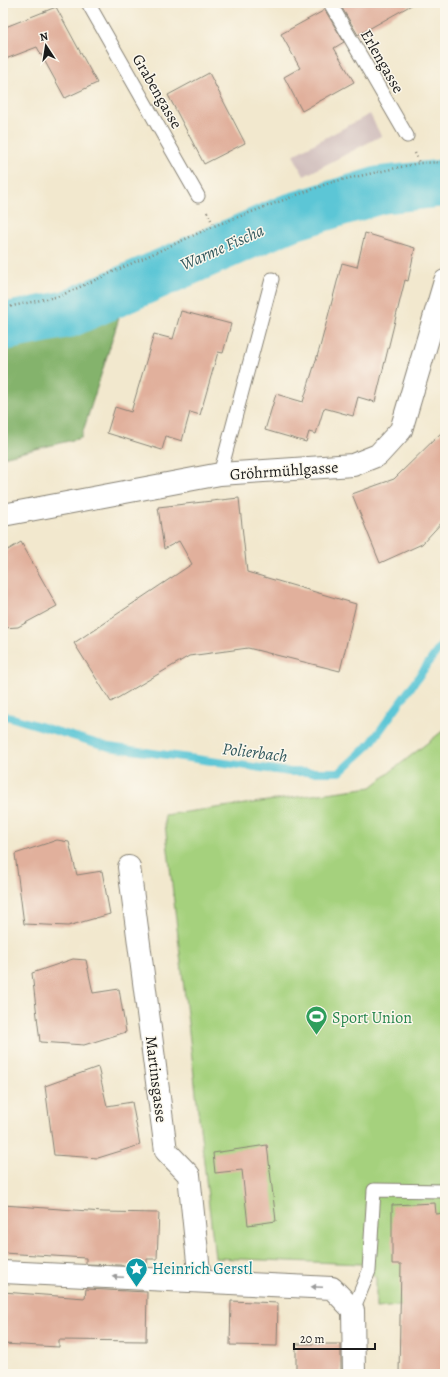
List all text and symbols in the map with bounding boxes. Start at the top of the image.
north arrow [26,26,66,66]
street label: Erlengasse [355,26,409,97]
text: N [39,29,50,45]
street label: Grabengasse [127,50,187,133]
water label: Warme Fischa [177,219,268,276]
street label: Gröhrmühlgasse [229,456,339,486]
water label: Polierbach [221,737,289,768]
sports icon: Sport Union [304,1004,330,1037]
place label: Sport Union [332,1007,412,1029]
street label: Martinsgasse [140,1034,172,1124]
place icon: Heinrich Gerstl [124,1255,150,1288]
place label: Heinrich Gerstl [152,1258,253,1280]
one-way arrow [112,1274,124,1281]
one-way arrow [311,1284,323,1291]
scale bar [294,1325,375,1351]
text: 20 m [300,1331,324,1347]

